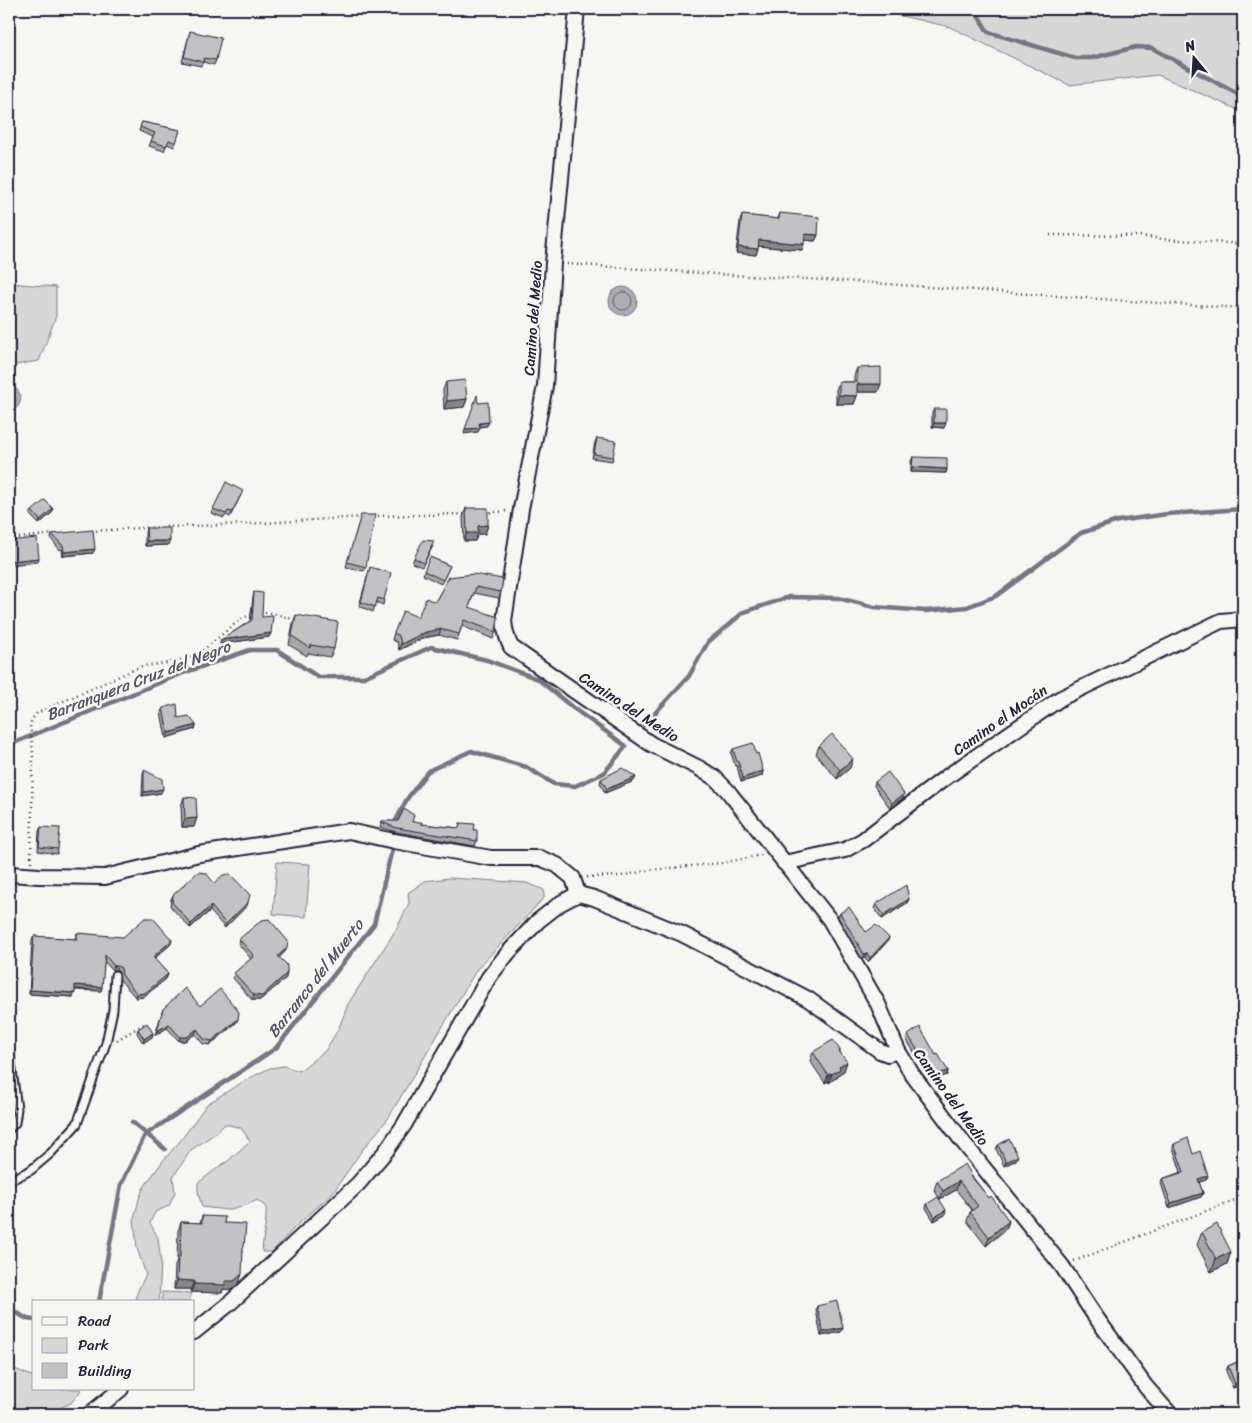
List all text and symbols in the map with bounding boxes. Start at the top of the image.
north arrow [1170,32,1220,82]
text: N [1181,33,1199,60]
street label: Camino del Medio [516,259,550,376]
water label: Barranquera Cruz del Negro [42,632,236,729]
street label: Camino del Medio [574,665,685,750]
street label: Camino el Mocán [947,678,1053,762]
water label: Barranco del Muerto [260,911,372,1044]
street label: Camino del Medio [907,1043,996,1152]
legend [32,1300,195,1390]
text: Road [78,1308,111,1334]
text: Park [78,1332,109,1358]
text: Building [78,1358,132,1384]

